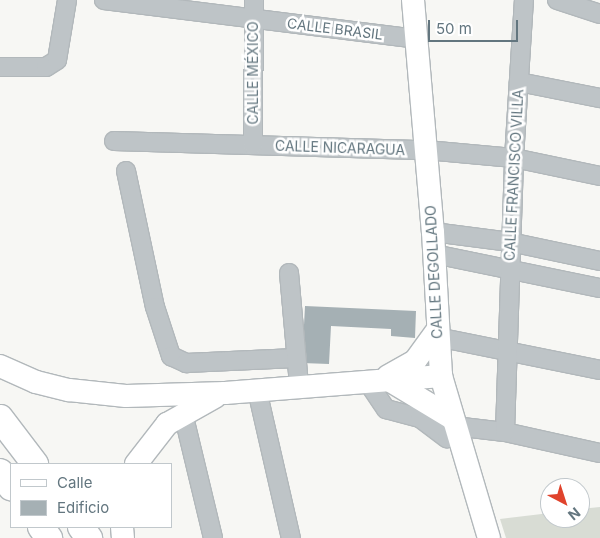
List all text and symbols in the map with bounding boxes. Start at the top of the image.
scale bar [430,10,520,42]
street label: CALLE BRASIL [286,15,384,43]
text: 50 m [436,19,472,38]
street label: CALLE MÉXICO [245,21,261,125]
street label: CALLE FRANCISCO VILLA [501,89,527,261]
street label: CALLE NICARAGUA [275,137,405,159]
street label: CALLE DEGOLLADO [422,205,446,339]
legend [10,463,172,528]
text: Calle [57,473,92,492]
north arrow [540,478,590,528]
text: Edificio [57,498,109,517]
text: N [565,504,584,524]

